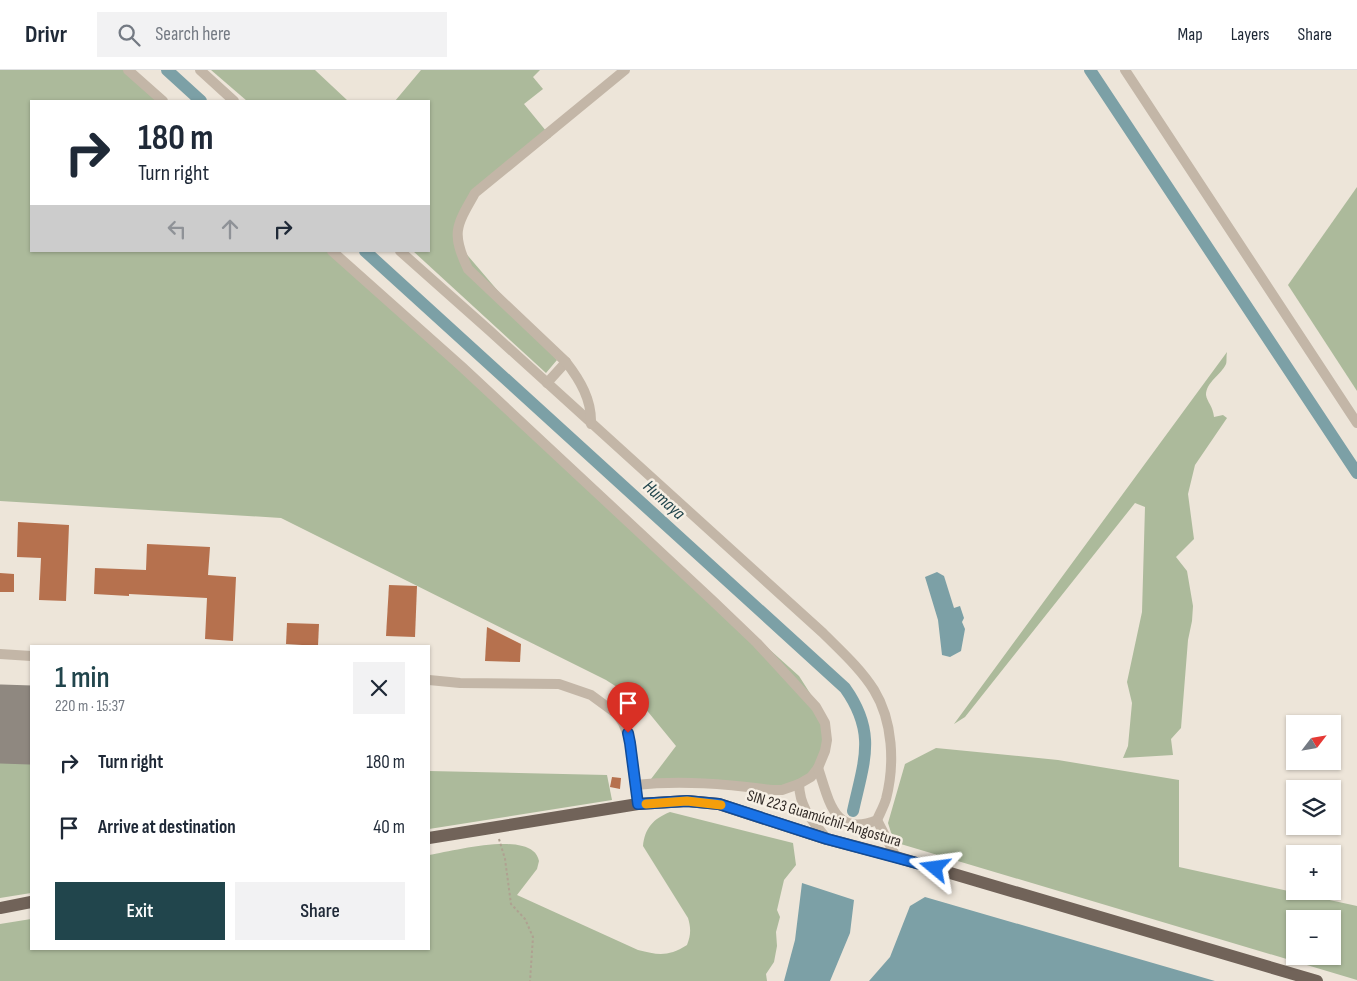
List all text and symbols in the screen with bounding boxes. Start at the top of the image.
search box [97,12,447,57]
text: Drivr [25,20,67,49]
icon: search [115,21,143,49]
text: Search here [155,23,231,46]
text: Map [1178,24,1203,45]
text: Layers [1231,24,1270,45]
text: Share [1298,24,1332,45]
text: 180 m [138,117,214,160]
icon: right [55,120,120,185]
text: Turn right [138,160,209,187]
icon: left [163,215,191,243]
icon: ahead [216,215,244,243]
icon: right [269,215,297,243]
water label: Humaya [639,476,690,525]
text: 1 min [55,660,110,696]
button: close [353,662,405,714]
pin [607,682,649,733]
icon: arrive [614,689,642,717]
text: 220 m · 15:37 [55,697,125,716]
north arrow [1286,715,1341,770]
map controls [1286,715,1341,965]
icon: right [55,749,83,777]
text: Turn right [98,751,163,774]
text: 180 m [366,751,405,774]
button: layers [1286,780,1341,835]
street label: SIN 223 Guamúchil-Angostura [744,786,904,852]
icon: arrive [55,814,83,842]
text: Arrive at destination [98,816,236,839]
text: 40 m [373,816,405,839]
position arrow [908,841,960,893]
button: + [1286,845,1341,900]
button: Exit [55,882,225,940]
button: Share [235,882,405,940]
button: − [1286,910,1341,965]

